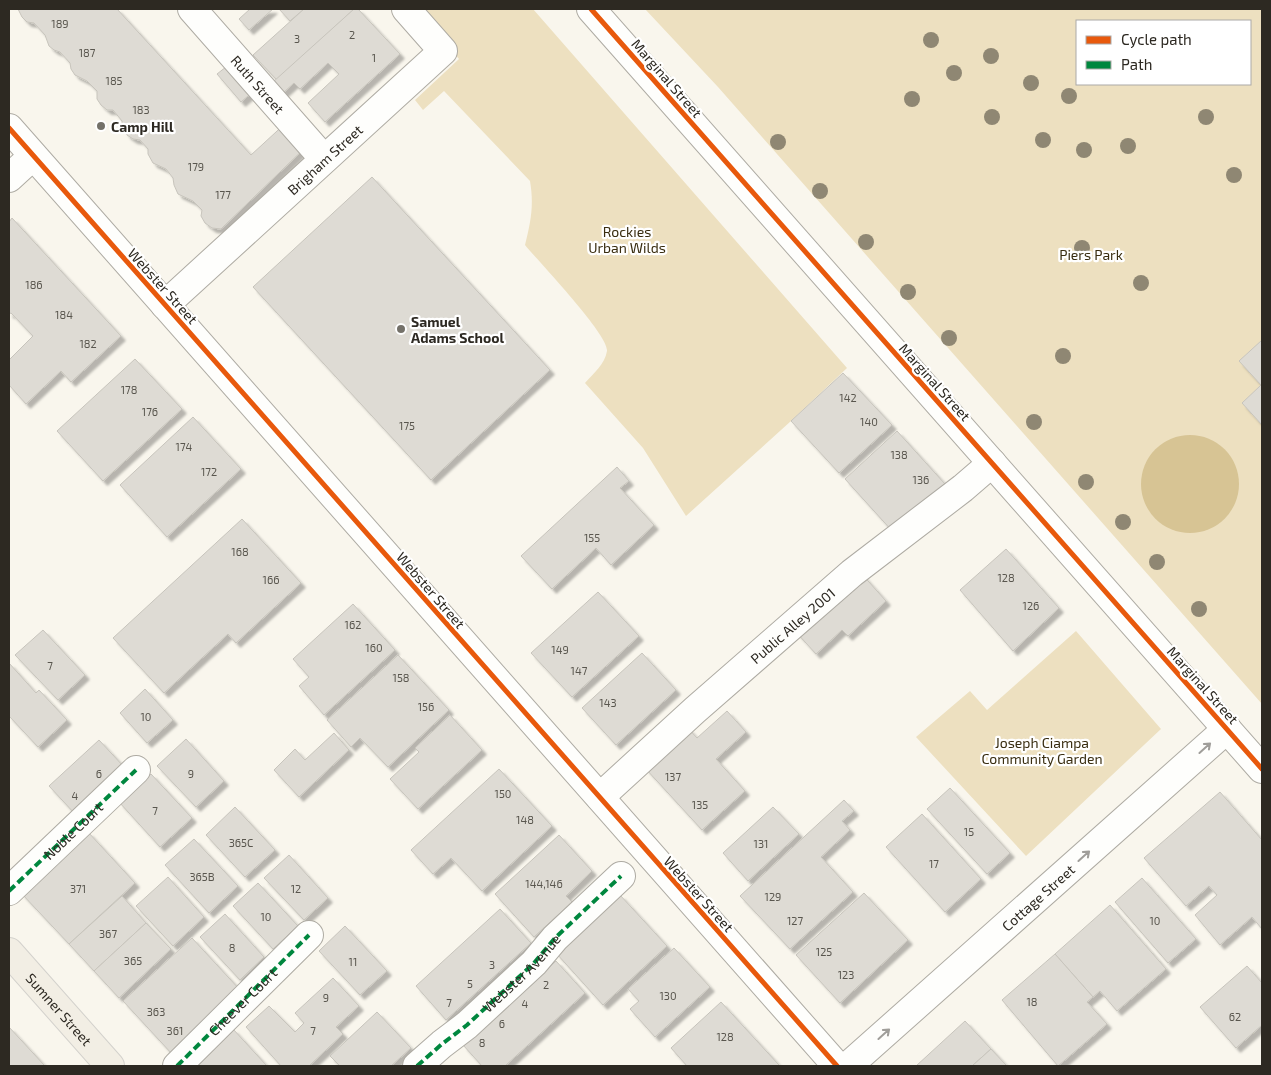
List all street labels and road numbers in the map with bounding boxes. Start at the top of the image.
street label: Marginal Street [628,35,706,121]
street label: Ruth Street [228,51,288,117]
street label: Brigham Street [283,121,366,198]
street label: Webster Street [125,245,201,327]
street label: Marginal Street [896,340,974,424]
street label: Webster Street [393,548,469,632]
street label: Public Alley 2001 [747,584,838,667]
street label: Marginal Street [1164,643,1242,727]
street label: Noble Court [40,798,106,863]
street label: Webster Street [661,853,737,935]
street label: Cottage Street [998,860,1078,934]
street label: Webster Avenue [478,930,564,1015]
street label: Cheever Court [205,964,280,1039]
street label: Sumner Street [23,969,96,1049]

